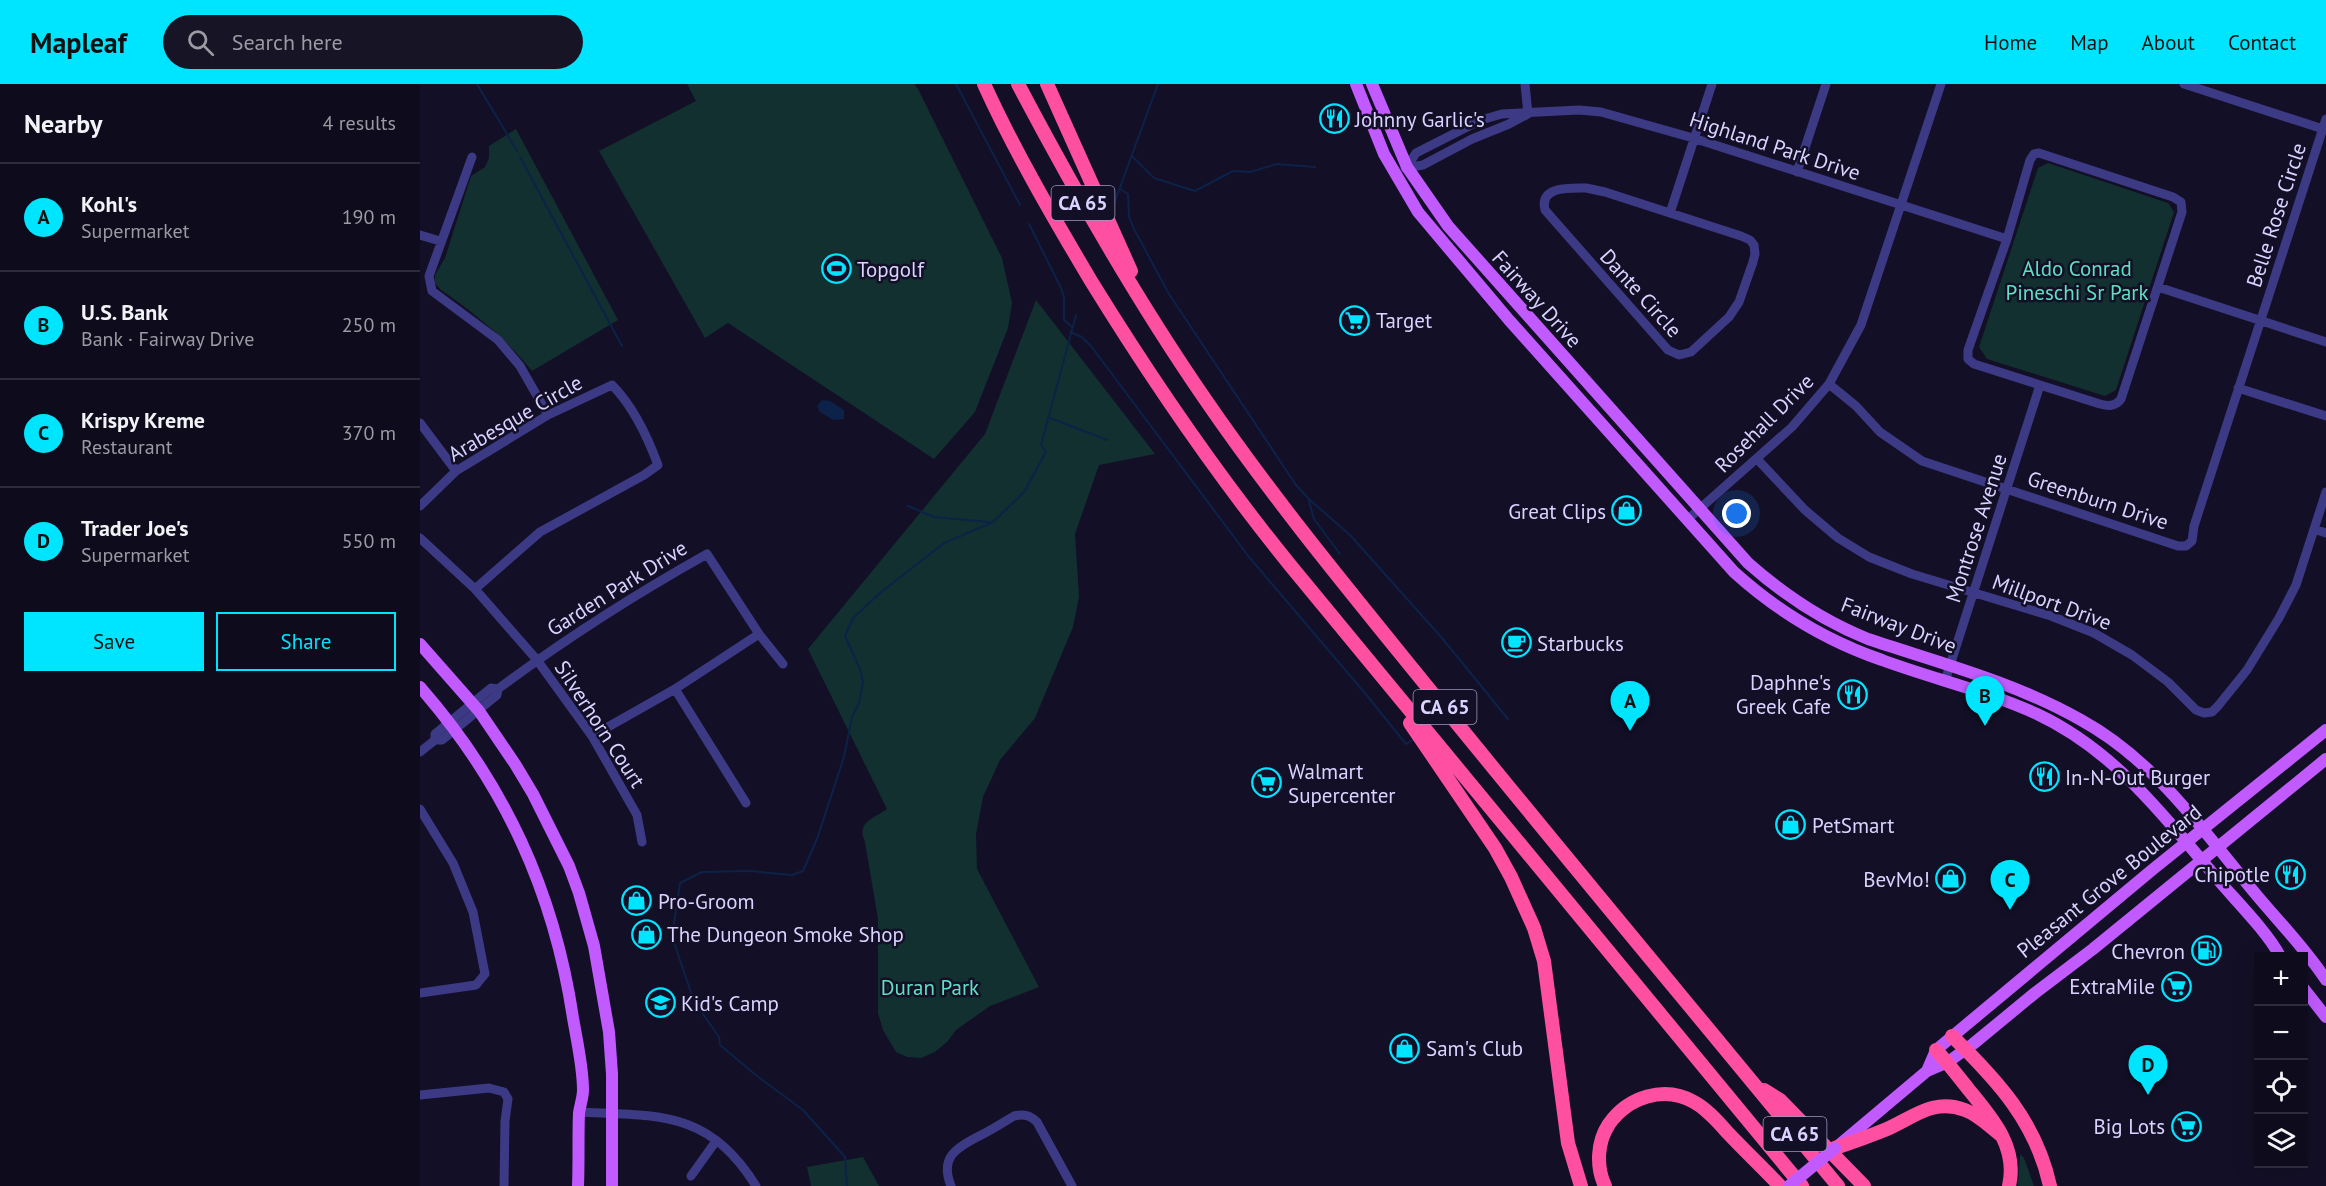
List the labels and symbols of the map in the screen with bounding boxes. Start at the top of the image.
restaurant icon: Johnny Garlic's [1318,103,1350,135]
place label: Johnny Garlic's [1354,106,1485,133]
street label: Highland Park Drive [1686,106,1864,186]
street label: Belle Rose Circle [2240,139,2312,291]
road number: CA 65 [1052,186,1114,220]
street label: Dante Circle [1594,243,1688,343]
street label: Fairway Drive [1486,245,1588,353]
sports icon: Topgolf [820,253,852,285]
park label: Aldo Conrad Pineschi Sr Park [2005,255,2149,306]
place label: Topgolf [857,256,925,283]
supermarket icon: Target [1339,304,1371,336]
place label: Target [1376,307,1432,334]
street label: Rosehall Drive [1709,368,1819,478]
street label: Arabesque Circle [443,369,587,467]
street label: Montrose Avenue [1939,450,2013,606]
street label: Greenburn Drive [2024,465,2172,535]
shop icon: Great Clips [1611,495,1643,527]
place label: Great Clips [1508,498,1606,525]
your location [1722,499,1751,528]
street label: Garden Park Drive [542,534,692,642]
street label: Millport Drive [1989,568,2115,636]
street label: Fairway Drive [1837,591,1961,659]
cafe icon: Starbucks [1500,627,1532,659]
place label: Starbucks [1537,630,1624,657]
street label: Silverhorn Court [549,655,651,793]
place label: Daphne's Greek Cafe [1736,669,1831,720]
pin: B [1966,676,2004,726]
restaurant icon: Daphne's Greek Cafe [1836,678,1868,710]
pin: A [1610,682,1650,731]
road number: CA 65 [1414,690,1476,724]
place label: Walmart Supercenter [1288,758,1395,809]
restaurant icon: In-N-Out Burger [2028,761,2060,793]
place label: In-N-Out Burger [2065,764,2210,791]
supermarket icon: Walmart Supercenter [1251,767,1283,799]
street label: Pleasant Grove Boulevard [2011,798,2207,964]
shop icon: PetSmart [1775,809,1807,841]
place label: PetSmart [1812,812,1894,839]
restaurant icon: Chipotle [2275,858,2307,890]
pin: C [1990,860,2030,910]
place label: Chipotle [2194,861,2270,888]
shop icon: BevMo! [1935,863,1967,895]
place label: BevMo! [1863,866,1930,893]
shop icon: Pro-Groom [621,885,653,917]
place label: Pro-Groom [658,888,755,915]
shop icon: The Dungeon Smoke Shop [630,918,662,950]
place label: The Dungeon Smoke Shop [667,921,904,948]
fuel station icon: Chevron [2190,935,2222,967]
place label: Chevron [2111,938,2185,965]
supermarket icon: ExtraMile [2160,970,2192,1002]
place label: ExtraMile [2069,973,2155,1000]
park label: Duran Park [881,974,979,1001]
school or university icon: Kid's Camp [644,987,676,1019]
place label: Kid's Camp [681,990,779,1017]
shop icon: Sam's Club [1389,1032,1421,1064]
place label: Sam's Club [1426,1035,1523,1062]
pin: D [2128,1046,2168,1095]
supermarket icon: Big Lots [2170,1110,2202,1142]
place label: Big Lots [2093,1113,2165,1140]
road number: CA 65 [1764,1117,1826,1151]

